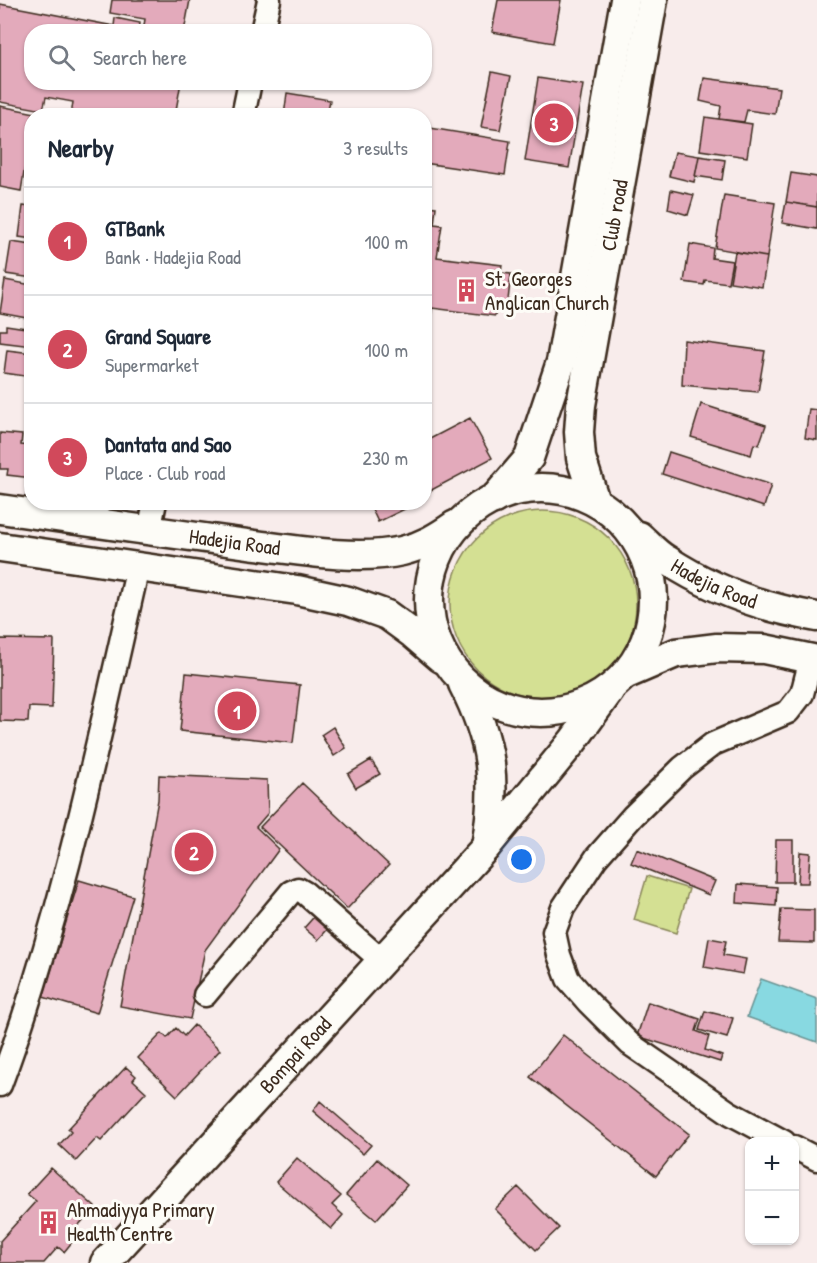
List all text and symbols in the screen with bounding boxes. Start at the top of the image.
search box [24,24,432,90]
icon: search [45,41,78,74]
text: Search here [93,42,187,72]
pin: 3 [534,100,574,146]
text: Nearby [48,130,114,165]
text: 3 results [343,134,408,161]
street label: Club road [594,177,635,253]
text: GTBank [105,213,165,243]
text: 1 [64,228,71,255]
text: 100 m [365,228,408,255]
text: Bank · Hadejia Road [105,243,241,270]
place label: St. Georges Anglican Church [485,264,609,317]
building icon: St. Georges Anglican Church [454,278,480,304]
text: Grand Square [105,321,211,351]
text: 2 [63,336,72,363]
text: 100 m [365,336,408,363]
text: Supermarket [105,351,199,378]
text: Dantata and Sao [105,429,231,459]
text: 3 [63,444,72,471]
text: 230 m [363,444,408,471]
text: Place · Club road [105,459,225,486]
street label: Hadejia Road [187,521,282,562]
street label: Hadejia Road [666,551,761,615]
pin: 1 [218,688,256,734]
pin: 2 [174,830,214,874]
your location [507,845,536,874]
street label: Bompai Road [252,1010,338,1099]
map controls [745,1137,799,1245]
button: + [745,1137,799,1191]
button: − [745,1191,799,1245]
place label: Ahmadiyya Primary Health Centre [67,1195,215,1248]
building icon: Ahmadiyya Primary Health Centre [36,1209,62,1235]

